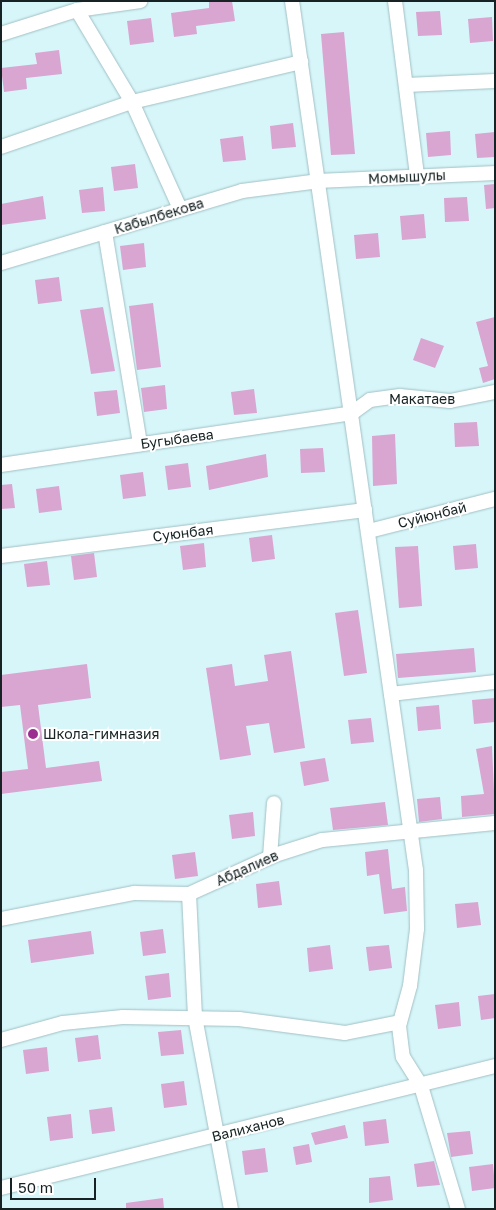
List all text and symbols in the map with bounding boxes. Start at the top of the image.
street label: Момышулы [368,167,446,187]
street label: Кабылбекова [112,194,206,238]
street label: Макатаев [389,391,455,407]
street label: Бугыбаева [139,426,215,452]
street label: Суйюнбай [396,498,468,532]
street label: Суюнбая [152,521,214,545]
place label: Школа-гимназия [43,726,159,742]
marker: Школа-гимназия [27,728,39,740]
street label: Абдалиев [213,847,281,889]
street label: Валиханов [210,1111,286,1145]
scale bar [12,1168,99,1200]
text: 50 m [18,1178,53,1196]

